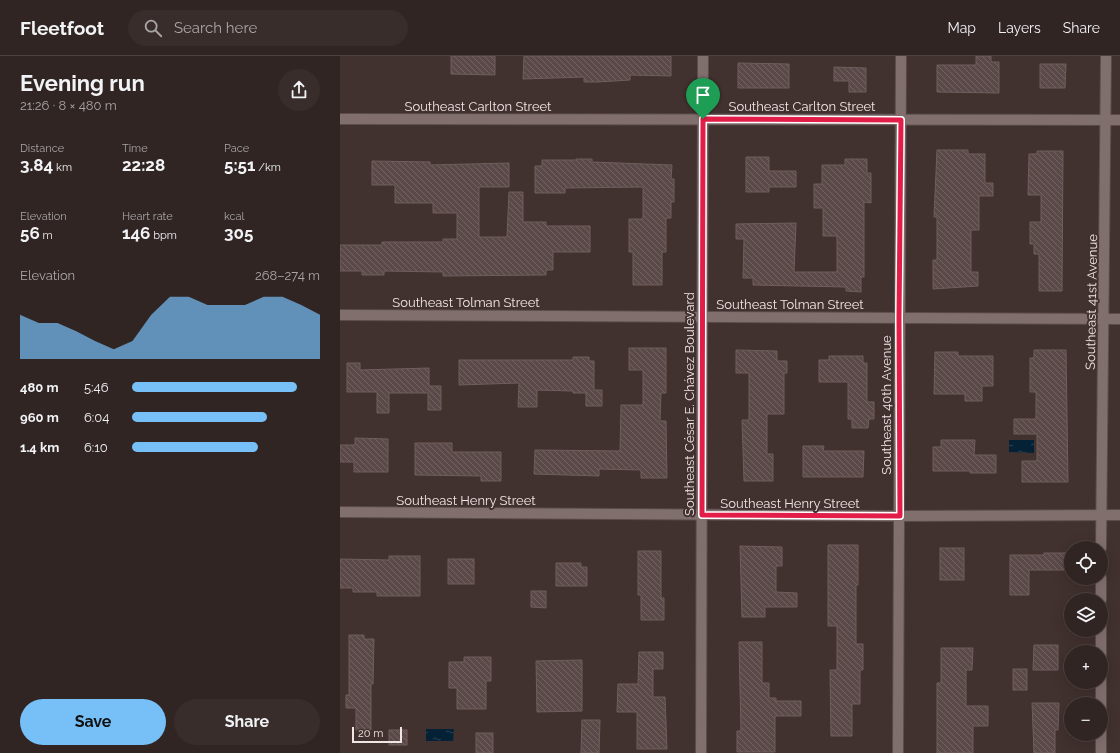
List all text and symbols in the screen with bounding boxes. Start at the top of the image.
search box [128,10,408,46]
text: Fleetfoot [20,17,104,39]
icon: search [142,17,164,39]
text: Search here [174,19,257,37]
text: Map [948,20,976,36]
text: Layers [998,20,1041,36]
text: Share [1063,20,1100,36]
button: share [278,69,320,111]
text: Evening run [20,70,145,96]
pin [686,78,720,119]
icon: arrive [692,84,714,106]
text: 21:26 · 8 × 480 m [20,98,117,113]
street label: Southeast Carlton Street [405,99,552,114]
street label: Southeast Carlton Street [729,99,876,114]
text: Distance [20,142,64,155]
text: Time [122,142,148,155]
text: Pace [224,142,249,155]
text: 3.84 [20,155,53,175]
text: 22:28 [122,155,165,175]
text: 5:51 [224,155,255,175]
text: km [53,161,72,174]
text: /km [255,161,281,174]
text: Elevation [20,210,67,223]
text: Heart rate [122,210,173,223]
text: kcal [224,210,245,223]
text: 56 [20,223,40,243]
text: 146 [122,223,150,243]
text: 305 [224,223,253,243]
text: m [40,229,53,242]
text: bpm [150,229,177,242]
street label: Southeast 41st Avenue [1083,234,1100,370]
text: Elevation [20,268,75,283]
text: 268–274 m [255,268,320,283]
street label: Southeast César E. Chávez Boulevard [682,292,697,516]
street label: Southeast Tolman Street [392,295,540,310]
street label: Southeast Tolman Street [716,297,864,312]
street label: Southeast 40th Avenue [879,335,894,475]
text: 480 m [20,380,58,395]
text: 5:46 [84,380,108,395]
text: 960 m [20,410,59,425]
text: 6:04 [84,410,109,425]
text: 1.4 km [20,440,59,455]
text: 6:10 [84,440,108,455]
street label: Southeast Henry Street [396,493,536,508]
street label: Southeast Henry Street [720,496,860,511]
map controls [1064,541,1108,741]
button: locate [1064,541,1108,585]
button: layers [1064,593,1108,637]
button: + [1064,645,1108,689]
button: − [1064,697,1108,741]
button: Save [20,699,166,745]
button: Share [174,699,320,745]
scale bar [352,725,402,744]
text: 20 m [358,727,383,740]

